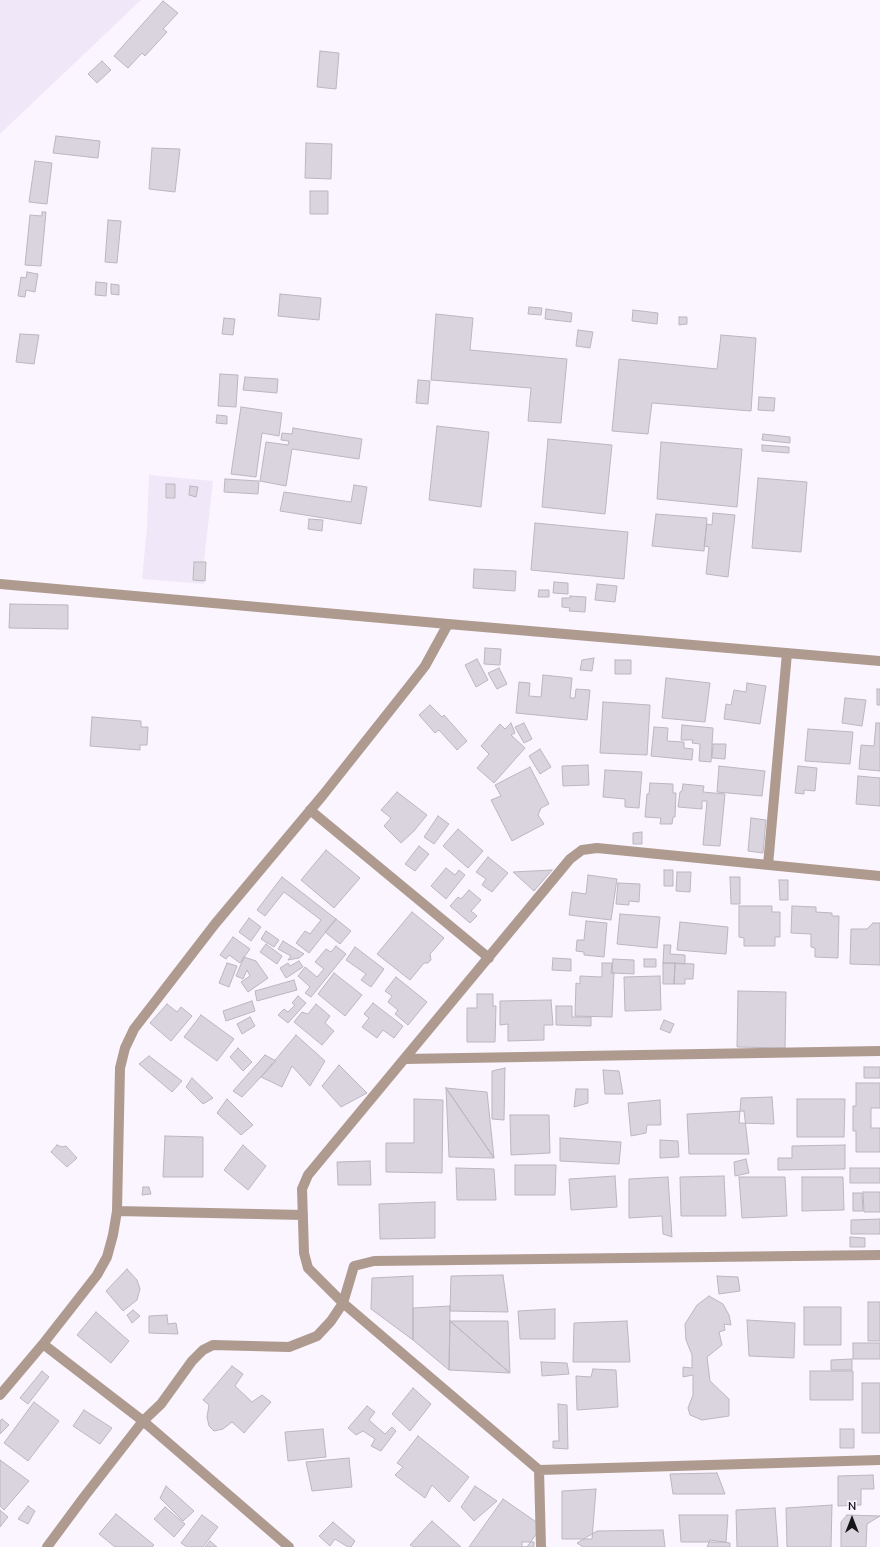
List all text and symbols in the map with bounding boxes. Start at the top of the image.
north arrow [832,1499,872,1539]
text: N [848,1499,856,1514]

